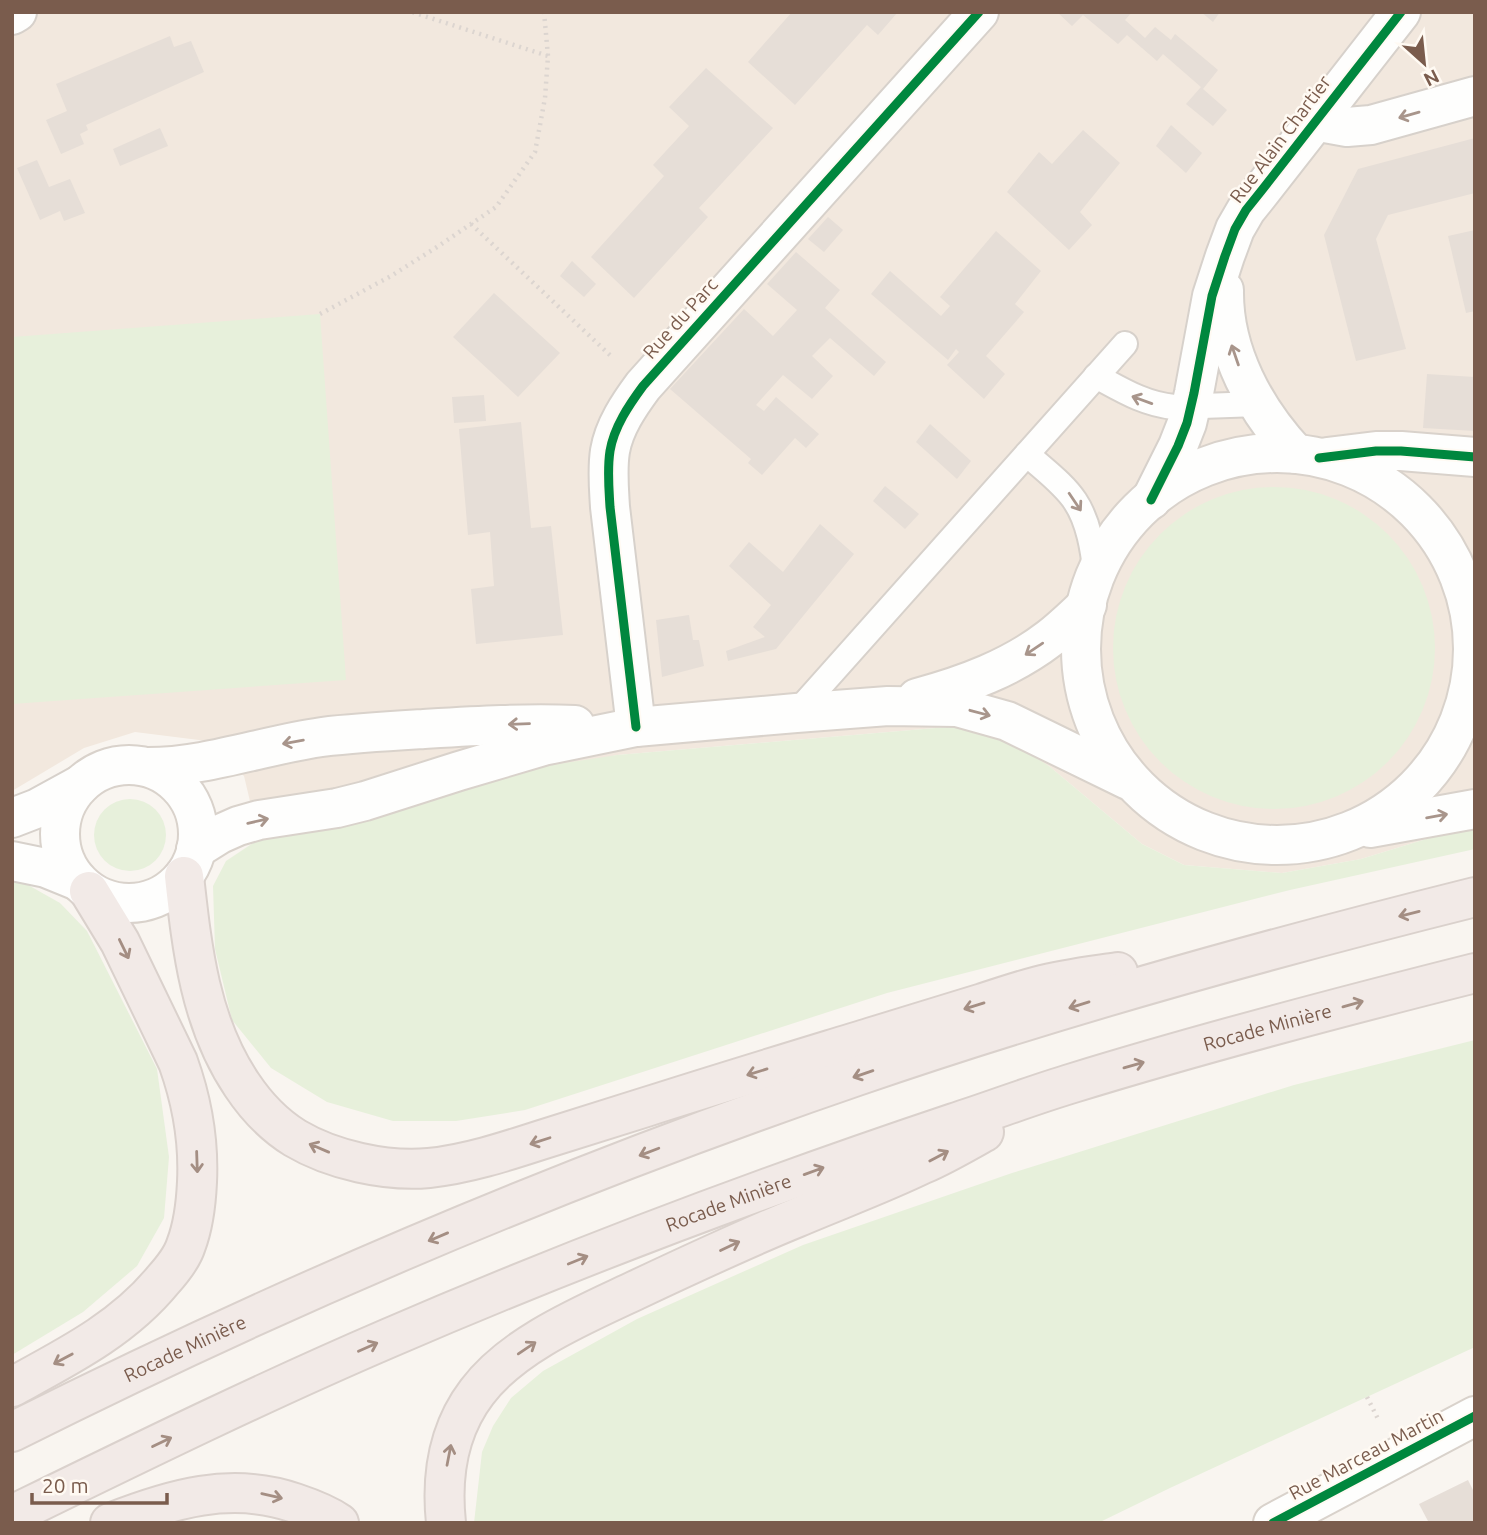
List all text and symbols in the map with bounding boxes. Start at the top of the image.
north arrow [1389,28,1459,98]
text: N [1420,65,1443,91]
street label: Rue Alain Chartier [1225,71,1335,207]
one-way arrow [1398,109,1420,122]
street label: Rue du Parc [638,273,722,363]
one-way arrow [1228,345,1240,367]
one-way arrow [1132,392,1154,405]
one-way arrow [1068,492,1082,511]
one-way arrow [1025,642,1045,656]
one-way arrow [969,708,991,721]
one-way arrow [508,717,531,731]
one-way arrow [282,736,304,750]
one-way arrow [1425,809,1448,822]
one-way arrow [246,814,269,827]
one-way arrow [1398,908,1420,921]
one-way arrow [117,939,131,959]
one-way arrow [1341,997,1364,1010]
street label: Rocade Minière [1201,999,1334,1055]
one-way arrow [963,1000,985,1013]
one-way arrow [1069,1000,1091,1013]
one-way arrow [1122,1058,1144,1071]
one-way arrow [746,1067,768,1080]
one-way arrow [852,1069,874,1081]
one-way arrow [529,1135,551,1148]
one-way arrow [308,1141,330,1154]
one-way arrow [638,1147,660,1159]
one-way arrow [928,1149,949,1162]
one-way arrow [190,1150,203,1173]
one-way arrow [803,1164,825,1176]
street label: Rocade Minière [662,1169,794,1236]
one-way arrow [427,1231,449,1244]
one-way arrow [719,1239,740,1252]
one-way arrow [567,1253,589,1266]
street label: Rocade Minière [120,1310,249,1386]
one-way arrow [357,1340,378,1353]
one-way arrow [517,1341,536,1355]
one-way arrow [53,1353,74,1367]
street label: Rue Marceau Martin [1285,1404,1447,1504]
one-way arrow [151,1435,172,1449]
one-way arrow [442,1444,456,1467]
scale bar [32,1462,166,1506]
text: 20 m [42,1473,89,1497]
one-way arrow [260,1490,283,1503]

